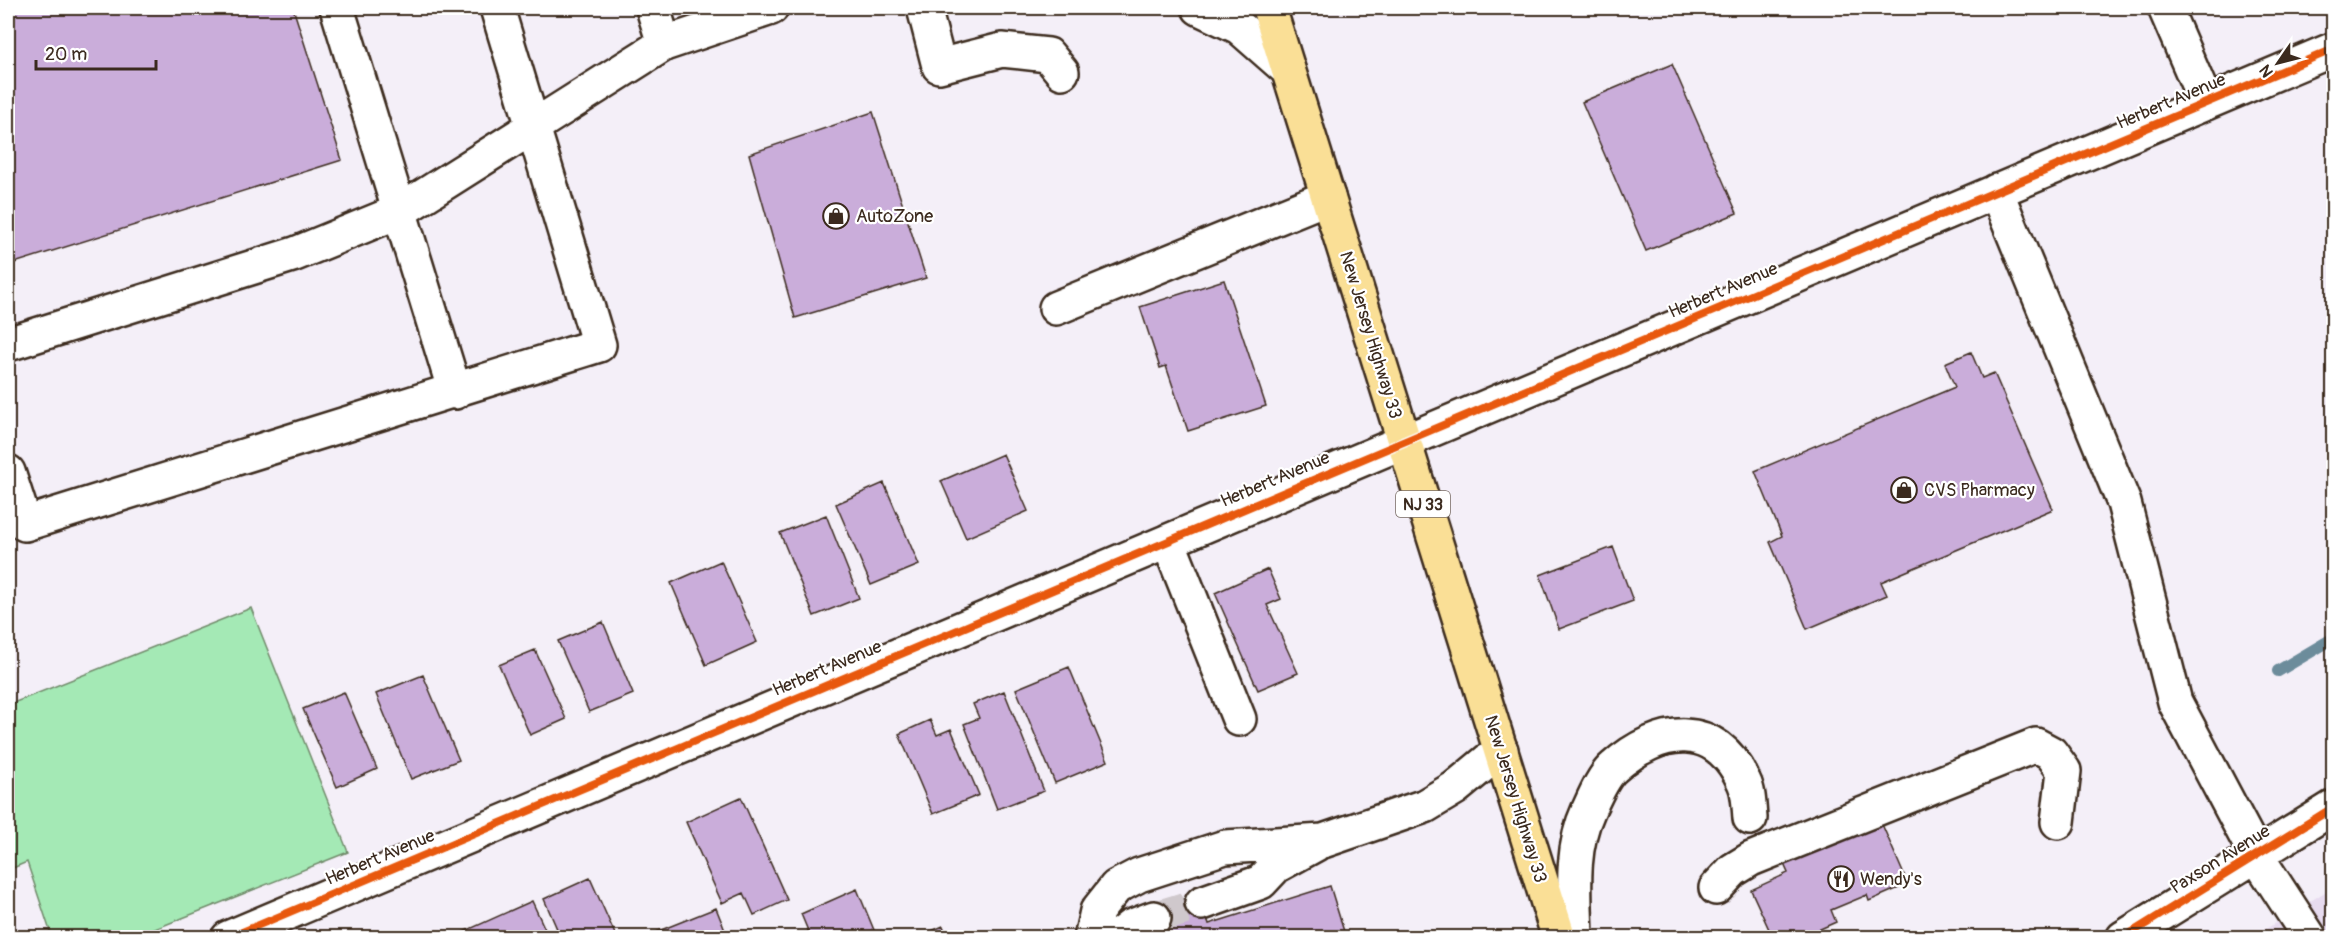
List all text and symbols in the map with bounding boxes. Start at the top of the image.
scale bar [36,33,156,71]
north arrow [2248,33,2308,93]
text: 20 m [45,43,87,66]
text: N [2255,61,2278,81]
street label: Herbert Avenue [2113,68,2229,135]
shop icon: AutoZone [821,201,851,231]
place label: AutoZone [856,205,933,228]
street label: New Jersey Highway 33 [1334,249,1407,422]
street label: Herbert Avenue [1665,257,1781,324]
street label: Herbert Avenue [1217,446,1333,513]
shop icon: CVS Pharmacy [1889,475,1919,505]
place label: CVS Pharmacy [1924,479,2035,502]
road number: NJ 33 [1396,491,1450,517]
street label: Herbert Avenue [769,635,885,702]
street label: New Jersey Highway 33 [1479,713,1552,886]
street label: Paxson Avenue [2166,820,2275,899]
street label: Herbert Avenue [322,824,438,891]
restaurant icon: Wendy's [1826,864,1856,894]
place label: Wendy's [1860,868,1922,891]

